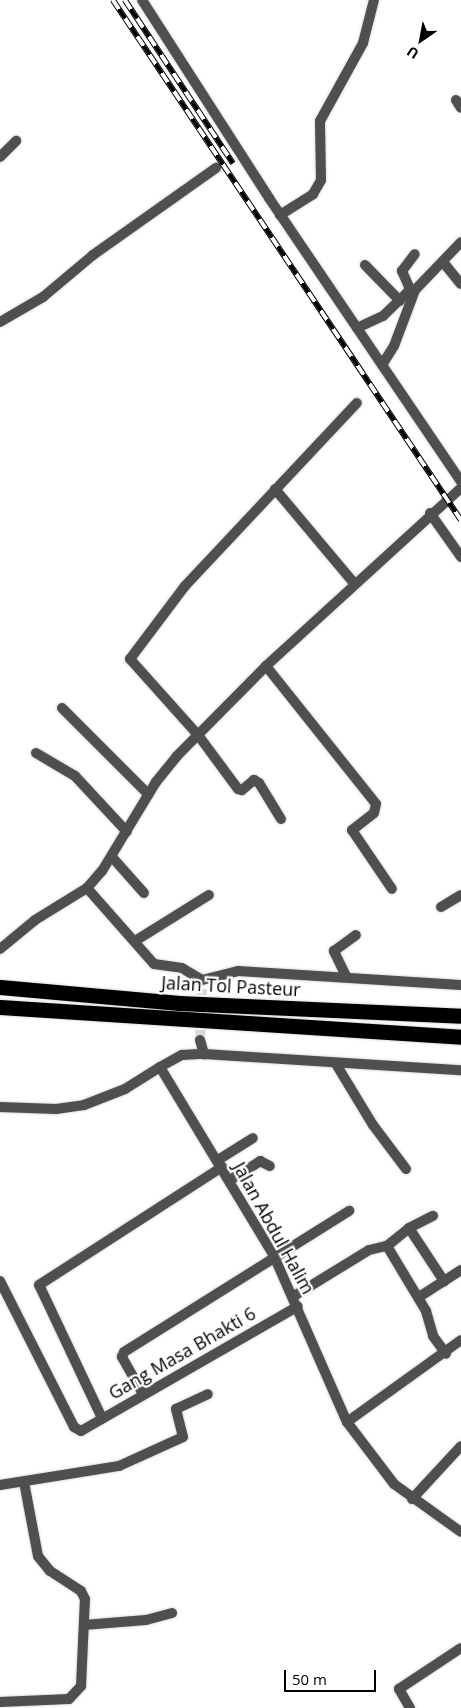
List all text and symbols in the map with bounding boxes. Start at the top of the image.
north arrow [396,15,446,65]
text: U [403,42,422,64]
street label: Jalan Tol Pasteur [161,972,301,1000]
street label: Jalan Abdul Halim [229,1158,319,1298]
street label: Gang Masa Bhakti 6 [105,1302,259,1404]
scale bar [286,1660,378,1692]
text: 50 m [292,1669,327,1689]

